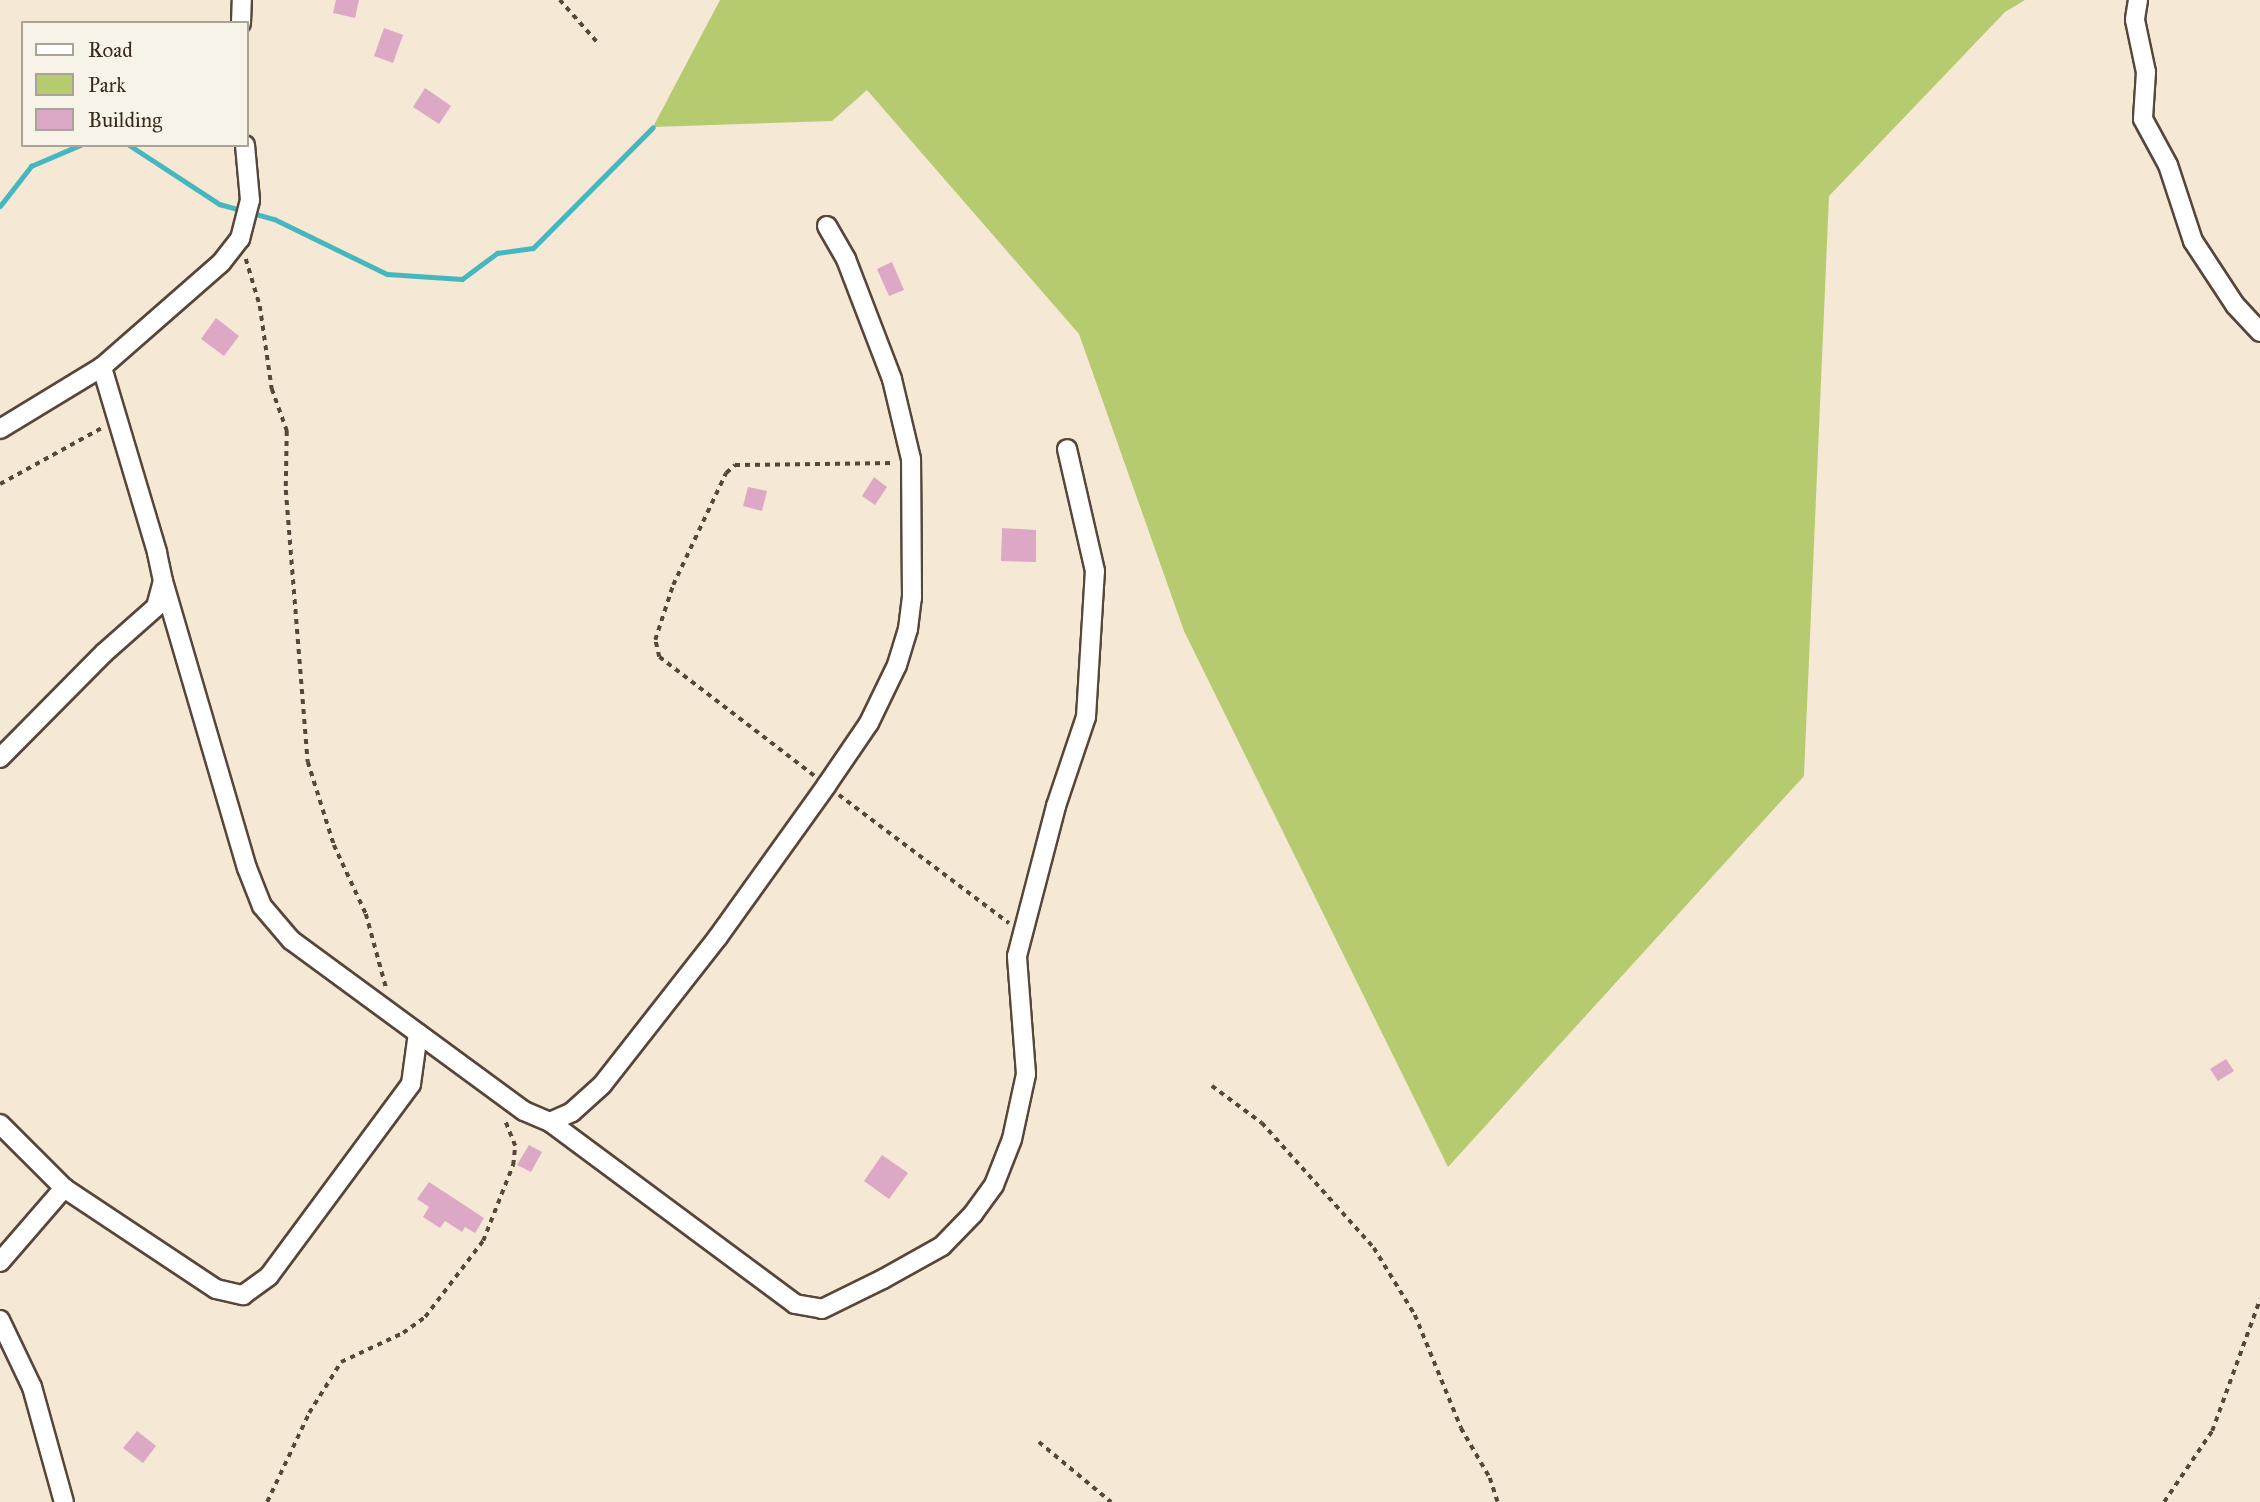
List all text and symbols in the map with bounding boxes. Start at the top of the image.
legend [21,21,248,147]
text: Road [88,37,133,63]
text: Park [88,72,126,98]
text: Building [88,107,162,133]

